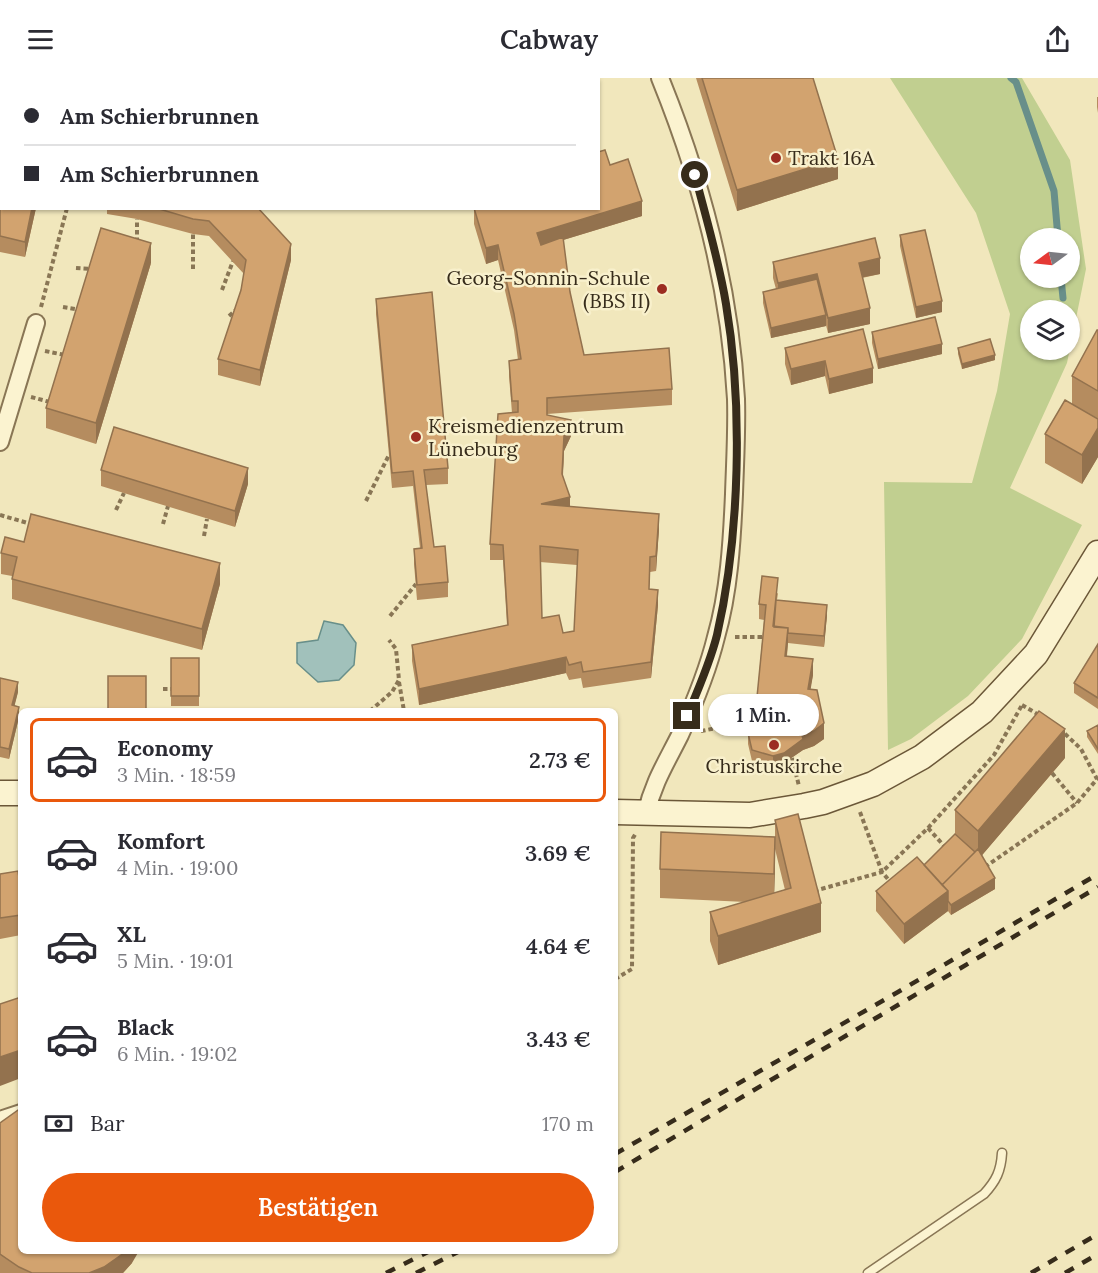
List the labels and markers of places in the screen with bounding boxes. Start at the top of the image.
place label: Trakt 16A [788,145,875,170]
marker: Trakt 16A [769,151,783,165]
place label: Georg-Sonnin-Schule (BBS II) [446,265,650,314]
marker: Georg-Sonnin-Schule (BBS II) [655,282,669,296]
place label: Kreismedienzentrum Lüneburg [428,413,624,461]
marker: Kreismedienzentrum Lüneburg [409,430,423,444]
marker: Christuskirche [767,738,781,752]
place label: Christuskirche [706,753,843,778]

